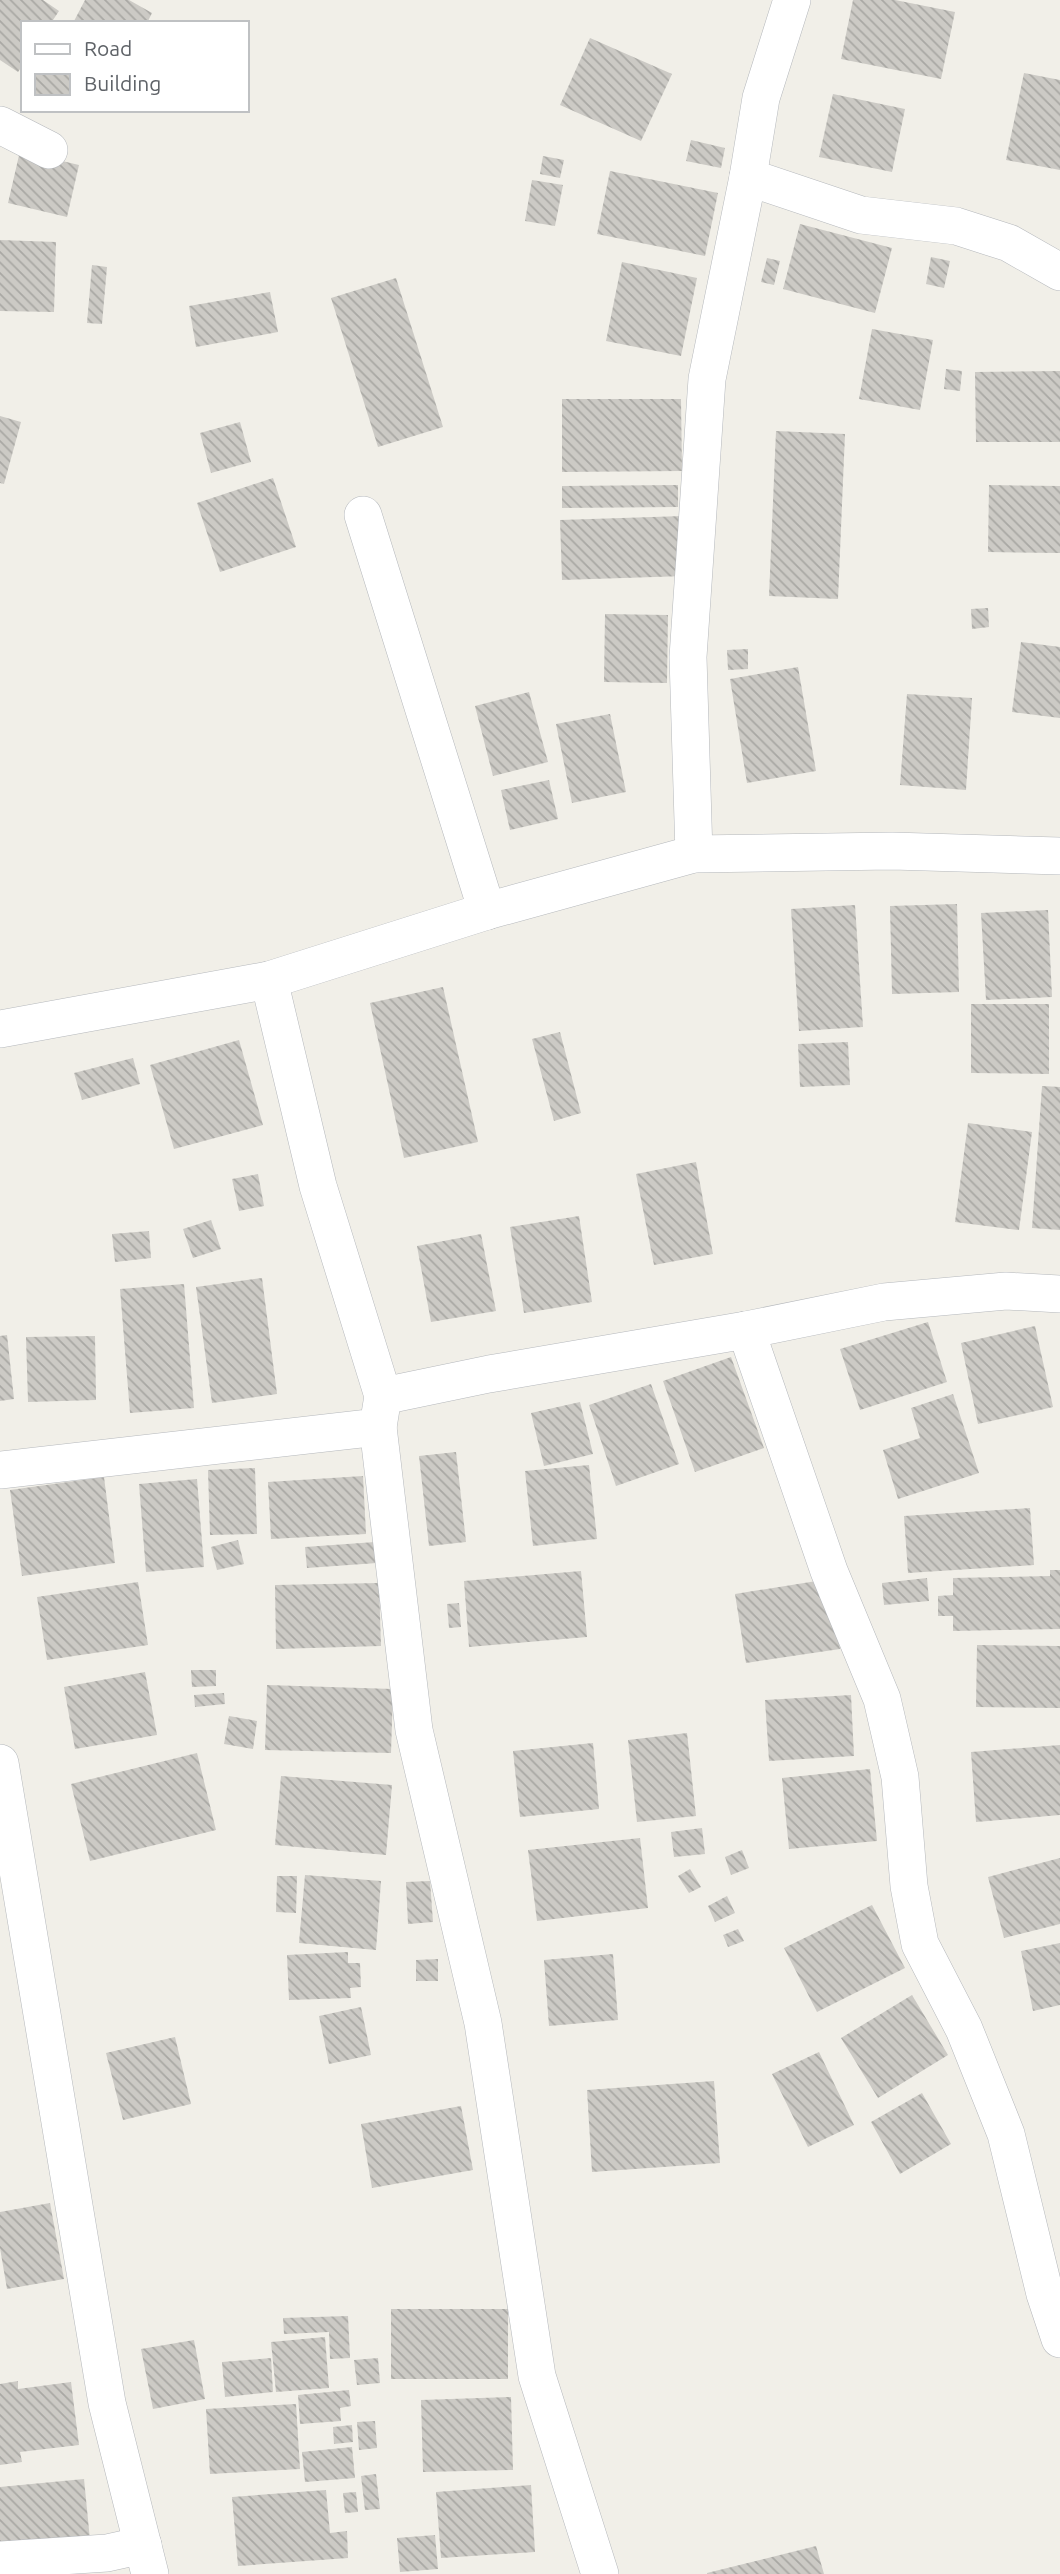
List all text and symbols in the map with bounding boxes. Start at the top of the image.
legend [21,21,248,112]
text: Road [84,36,132,60]
text: Building [84,71,161,95]

